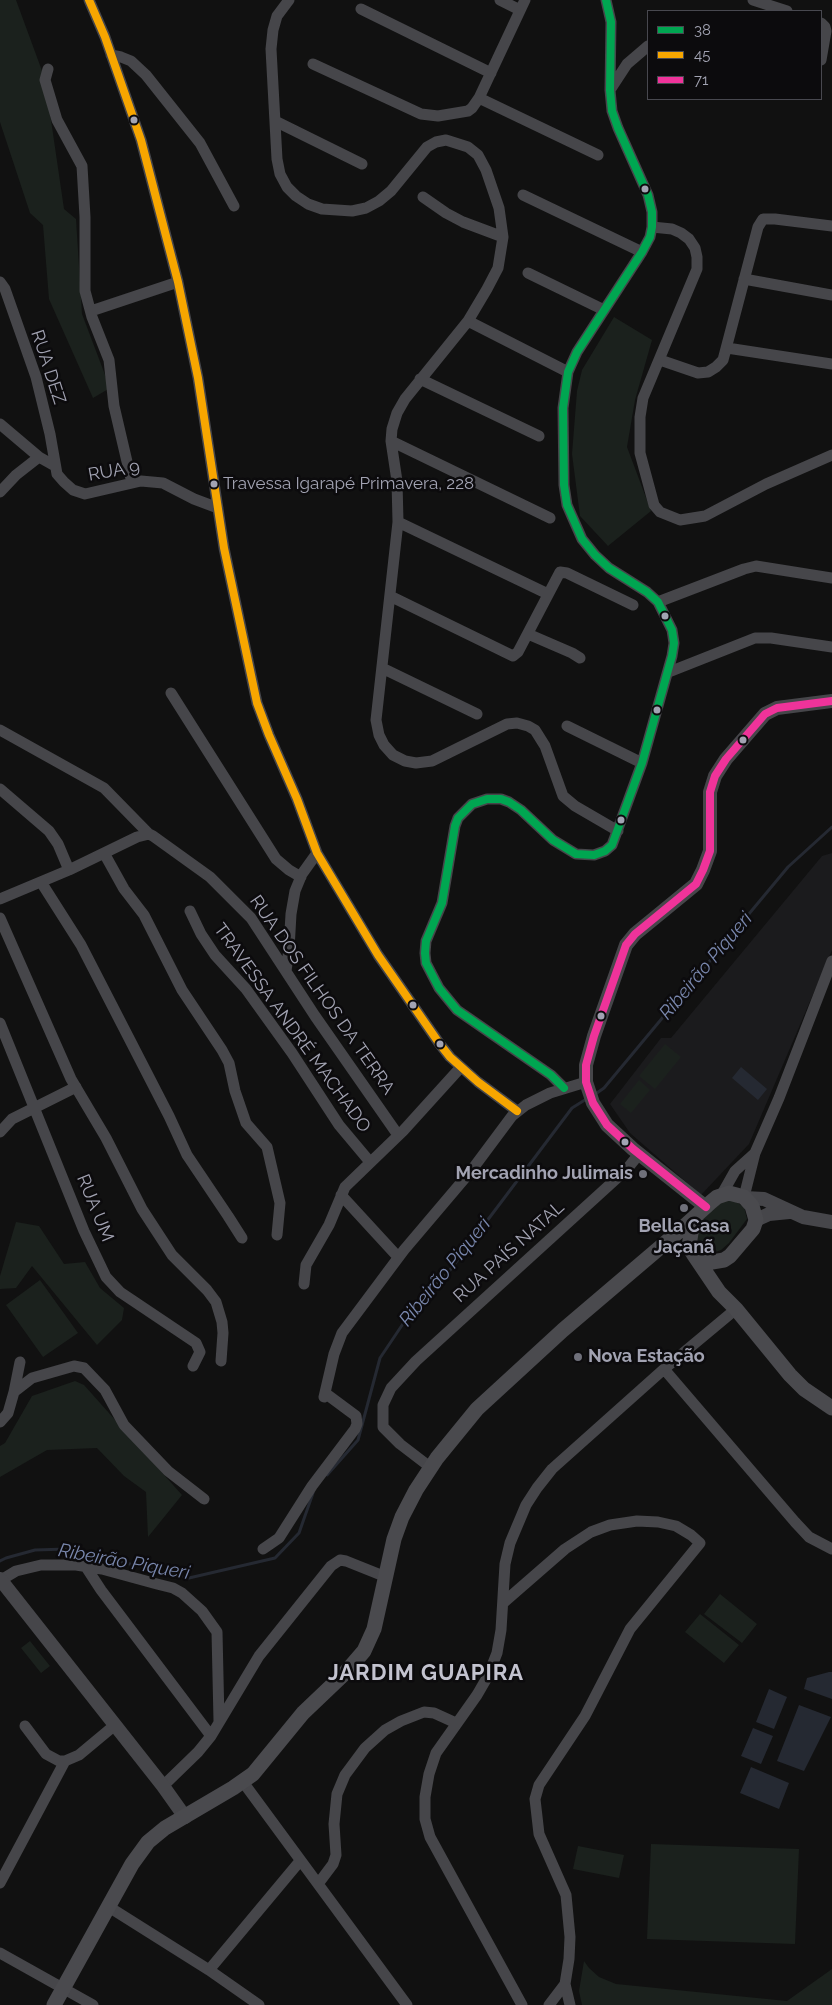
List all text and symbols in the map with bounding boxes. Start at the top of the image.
legend [647,10,822,100]
text: 38 [694,21,711,39]
text: 45 [694,46,710,64]
text: 71 [694,71,708,89]
unlabelled marker [129,115,139,125]
unlabelled marker [640,184,650,194]
street label: RUA DEZ [26,327,70,407]
street label: RUA 9 [86,456,142,486]
place label: Travessa Igarapé Primavera, 228 [223,474,474,494]
marker: Travessa Igarapé Primavera, 228 [209,479,219,489]
unlabelled marker [660,611,670,621]
unlabelled marker [652,705,662,715]
unlabelled marker [738,735,748,745]
unlabelled marker [616,815,626,825]
street label: RUA DOS FILHOS DA TERRA [245,891,399,1099]
water label: Ribeirão Piqueri [655,908,757,1024]
street label: TRAVESSA ANDRÉ MACHADO [209,919,375,1137]
unlabelled marker [408,1000,418,1010]
unlabelled marker [596,1011,606,1021]
unlabelled marker [435,1039,445,1049]
unlabelled marker [620,1137,630,1147]
place label: Mercadinho Julimais [456,1163,633,1185]
marker: Mercadinho Julimais [637,1168,649,1180]
street label: RUA UM [72,1171,118,1245]
street label: RUA PAÍS NATAL [449,1197,569,1307]
marker: Bella Casa Jaçanã [678,1202,690,1214]
water label: Ribeirão Piqueri [394,1213,496,1331]
place label: Bella Casa Jaçanã [639,1216,729,1258]
place label: Nova Estação [588,1346,705,1368]
marker: Nova Estação [572,1351,584,1363]
water label: Ribeirão Piqueri [57,1539,191,1585]
district label: JARDIM GUAPIRA [326,1660,526,1686]

